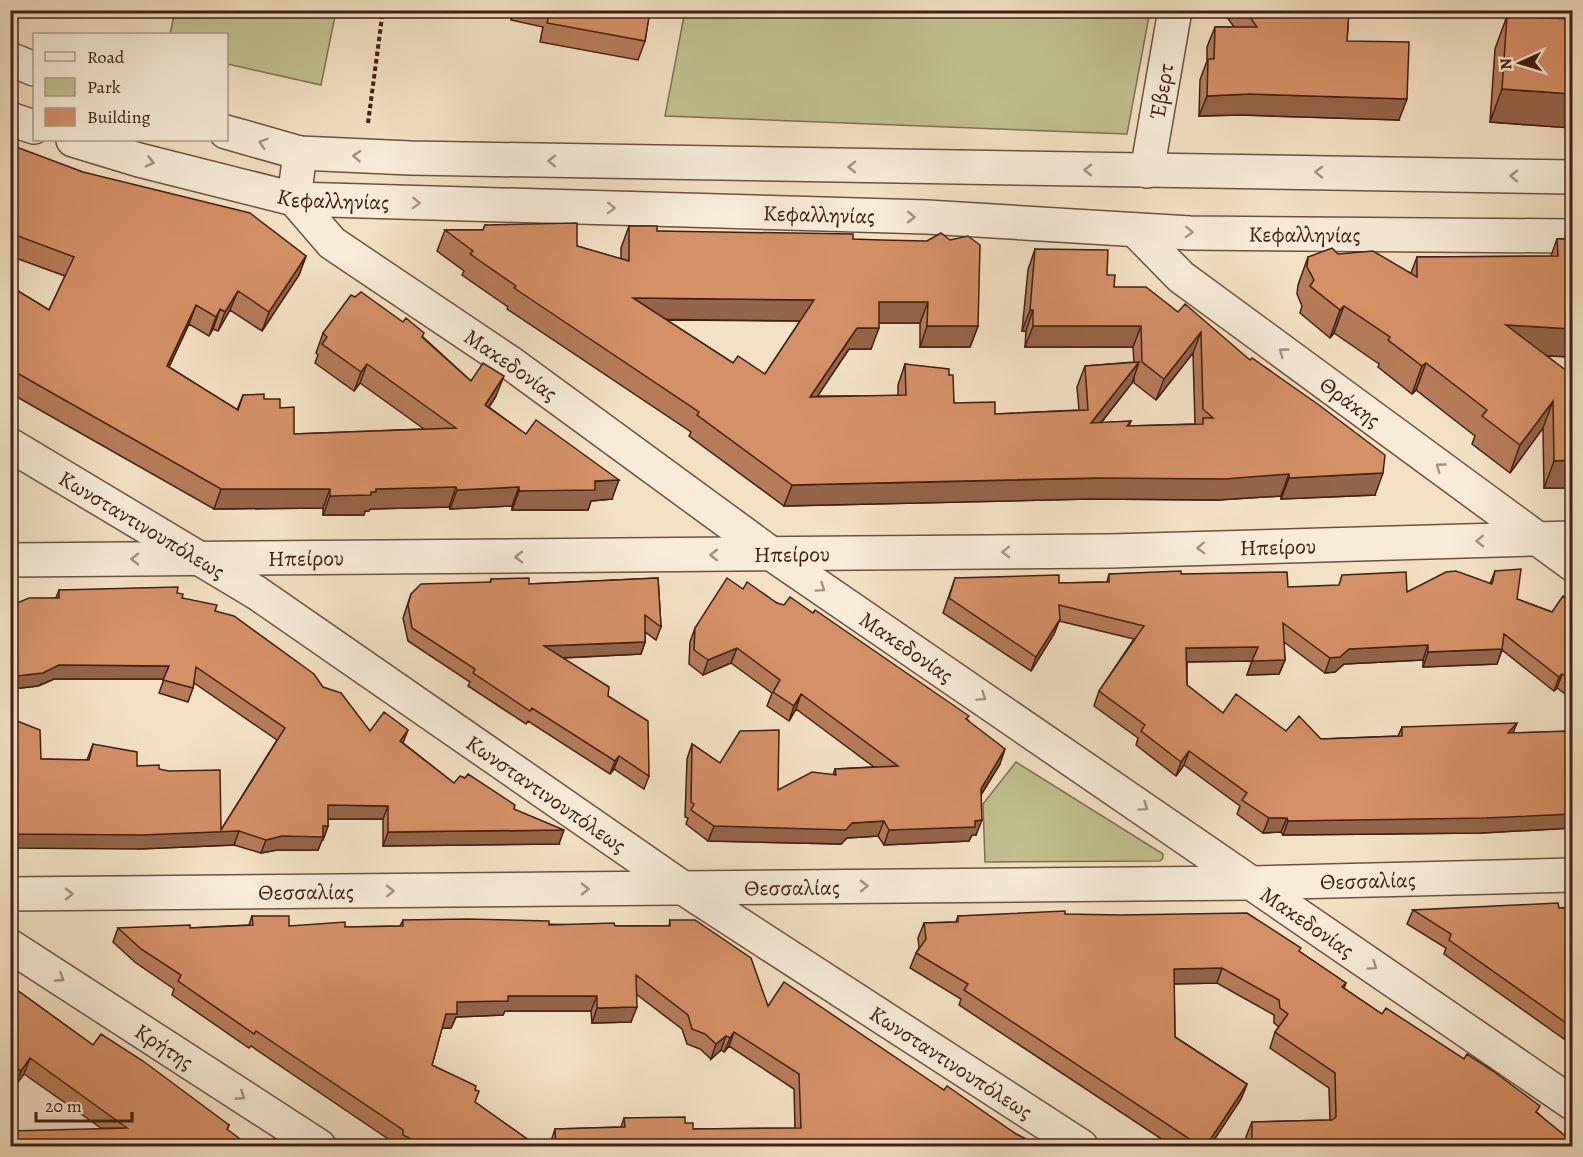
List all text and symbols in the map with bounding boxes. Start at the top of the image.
legend [33,33,228,141]
north arrow [1490,33,1550,93]
text: Road [87,45,125,69]
text: N [1495,57,1517,71]
street label: Έβερτ [1142,61,1181,122]
text: Park [87,75,121,99]
text: Building [87,105,151,129]
one-way arrow [258,137,268,150]
one-way arrow [352,149,361,162]
one-way arrow [547,154,556,167]
one-way arrow [144,155,154,168]
one-way arrow [847,160,856,173]
one-way arrow [1084,164,1093,176]
one-way arrow [1315,166,1324,178]
one-way arrow [1510,169,1519,182]
street label: Κεφαλληνίας [274,181,390,218]
one-way arrow [411,196,420,209]
street label: Κεφαλληνίας [763,198,875,232]
one-way arrow [606,202,615,215]
one-way arrow [906,210,915,223]
street label: Κεφαλληνίας [1248,219,1361,250]
one-way arrow [1185,226,1194,239]
street label: Μακεδονίας [458,322,563,409]
one-way arrow [1278,348,1289,359]
street label: Θράκης [1313,370,1387,435]
one-way arrow [1436,463,1447,474]
street label: Κωνσταντινουπόλεως [53,464,230,586]
street label: Ηπείρου [1239,531,1316,563]
one-way arrow [1475,534,1484,547]
street label: Ηπείρου [754,539,830,570]
one-way arrow [1196,542,1205,555]
street label: Ηπείρου [268,543,344,574]
one-way arrow [1001,546,1010,558]
one-way arrow [710,549,719,561]
one-way arrow [515,551,524,563]
one-way arrow [131,553,140,565]
one-way arrow [814,581,825,592]
street label: Μακεδονίας [853,605,959,690]
one-way arrow [976,690,987,701]
street label: Κωνσταντινουπόλεως [460,728,632,860]
one-way arrow [1137,800,1148,811]
street label: Θεσσαλίας [1320,865,1416,897]
street label: Θεσσαλίας [744,873,840,903]
street label: Θεσσαλίας [258,877,354,908]
one-way arrow [859,880,868,892]
street label: Μακεδονίας [1254,880,1360,965]
one-way arrow [580,883,589,895]
one-way arrow [385,885,394,897]
one-way arrow [64,888,73,900]
one-way arrow [1366,959,1377,970]
one-way arrow [53,971,64,982]
street label: Κωνσταντινουπόλεως [863,999,1038,1127]
street label: Κρήτης [129,1017,199,1077]
scale bar [36,1085,132,1123]
one-way arrow [234,1089,245,1100]
text: 20 m [45,1094,82,1118]

